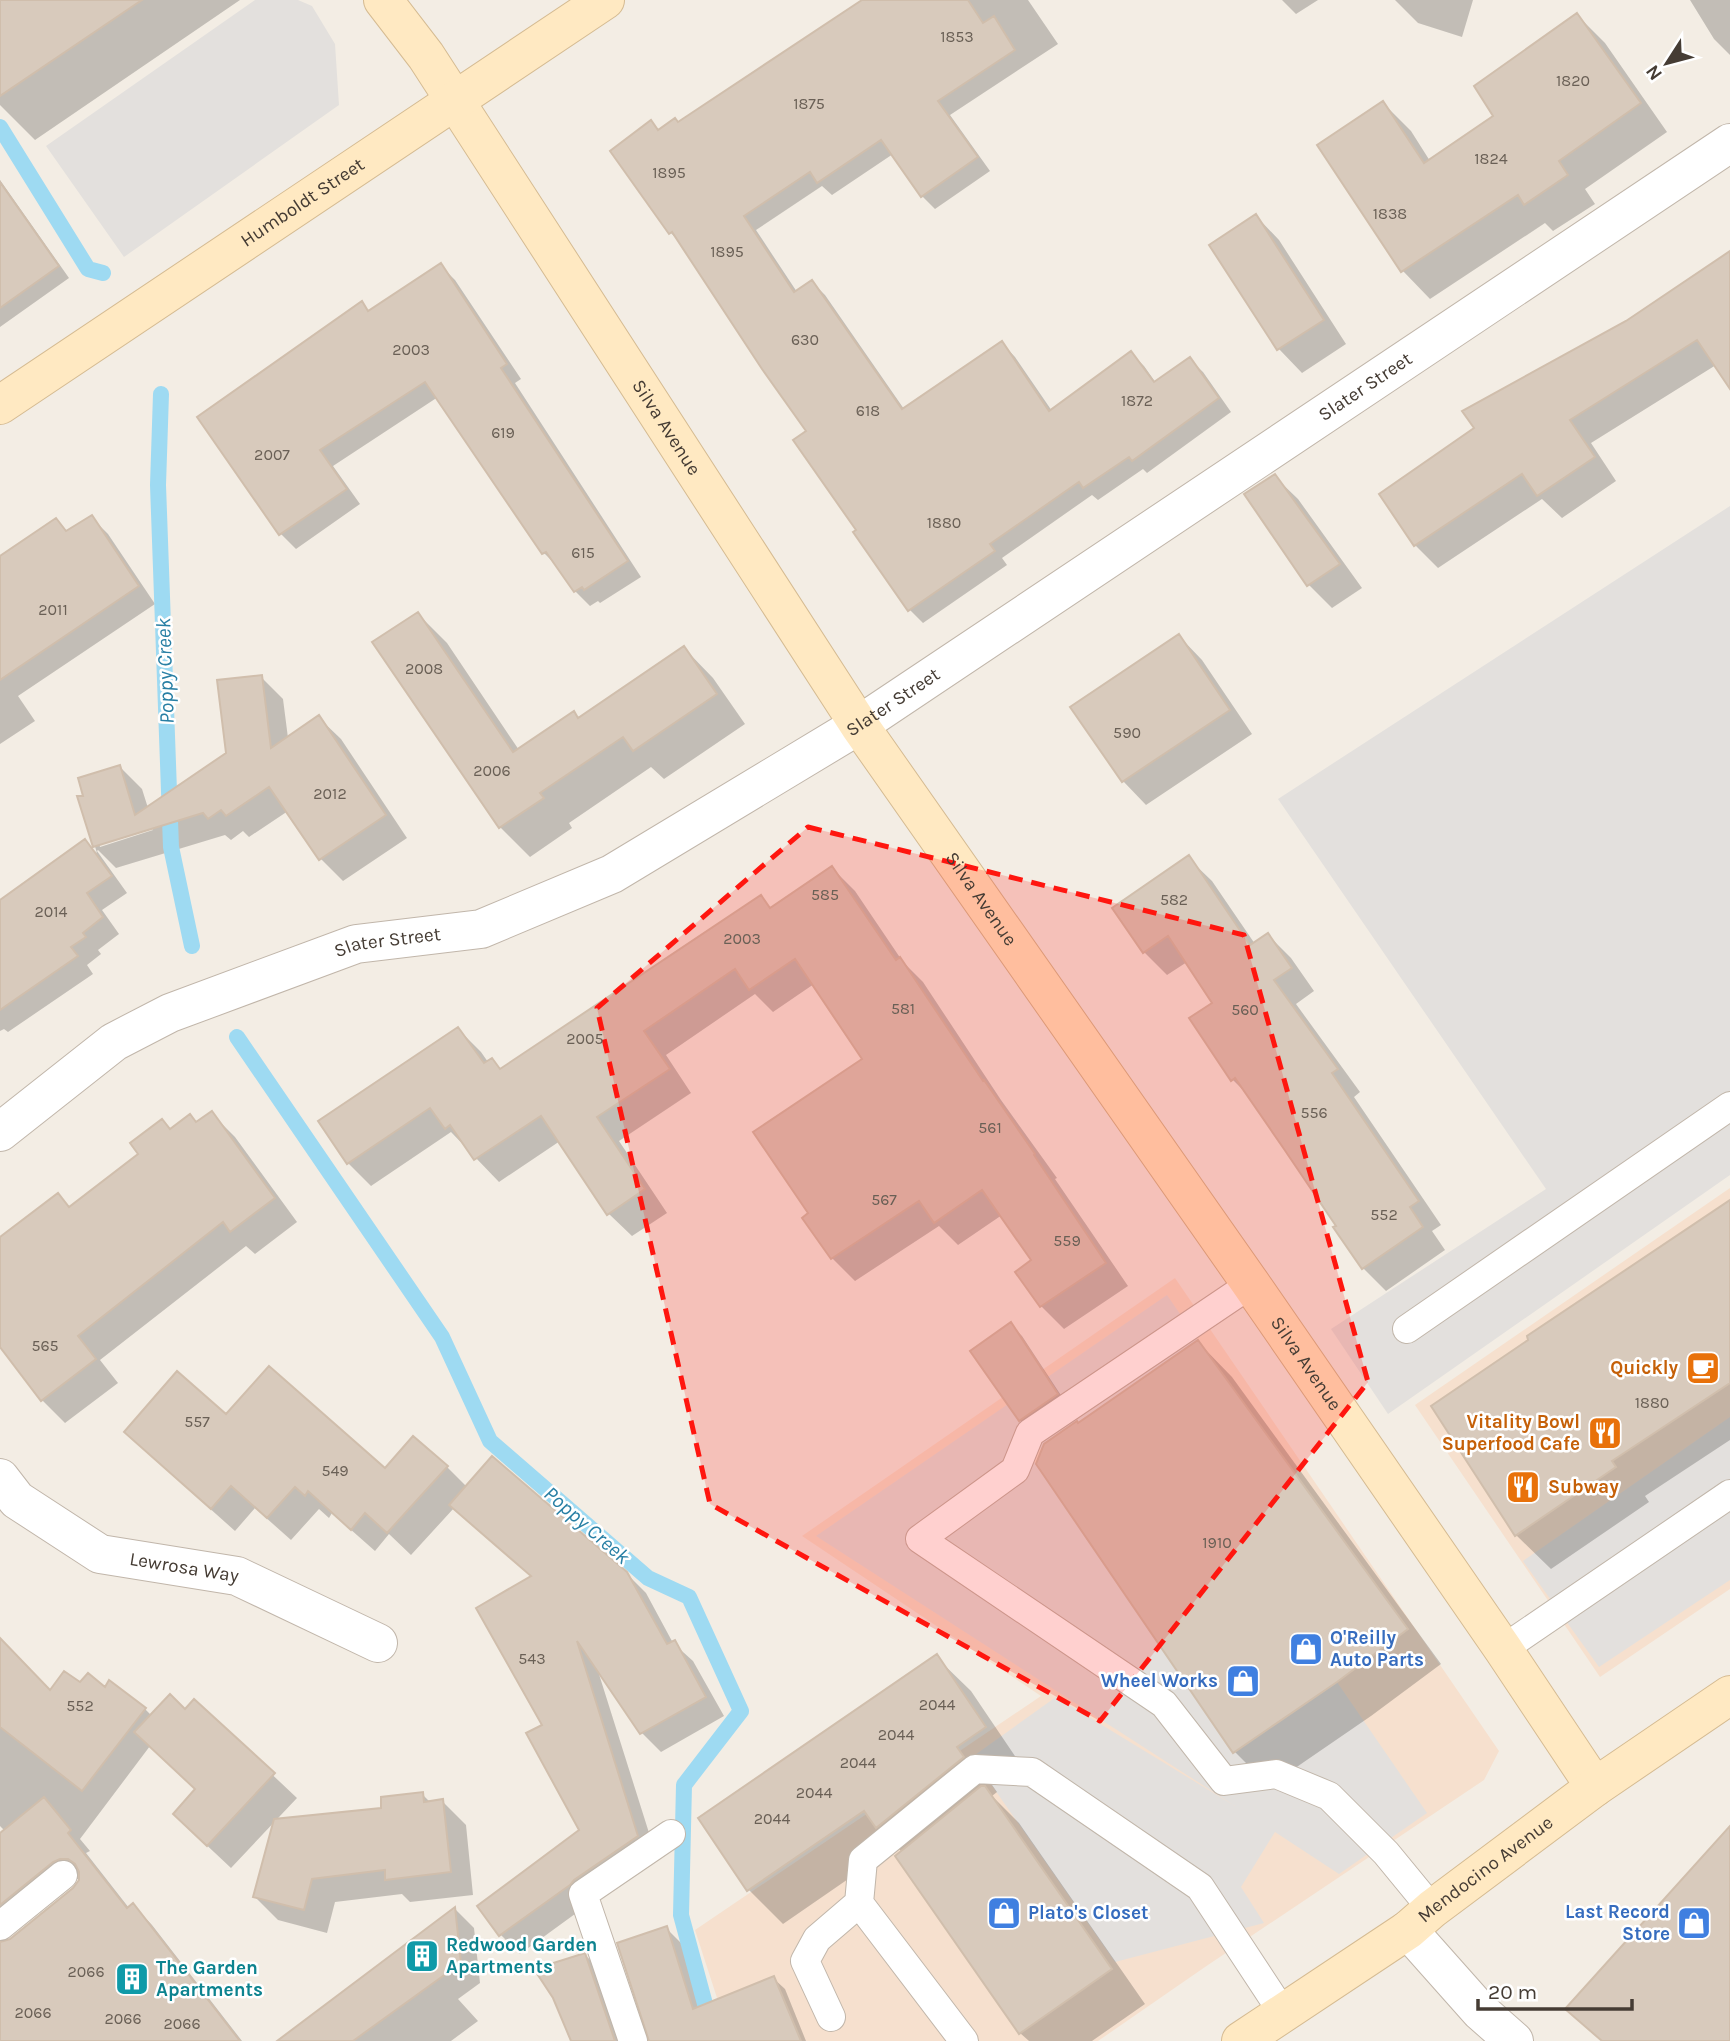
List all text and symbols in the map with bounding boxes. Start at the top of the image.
house number: 1853 [940,27,974,46]
north arrow [1632,28,1702,98]
text: N [1641,60,1667,84]
house number: 1820 [1556,71,1590,90]
house number: 1875 [793,94,825,113]
house number: 1824 [1474,149,1508,168]
street label: Humboldt Street [236,153,368,252]
house number: 1895 [652,163,686,182]
house number: 1838 [1373,204,1407,223]
house number: 1895 [710,242,744,261]
house number: 630 [791,330,819,349]
house number: 2003 [392,340,430,359]
street label: Slater Street [1314,348,1416,426]
street label: Silva Avenue [627,375,705,479]
house number: 1872 [1121,391,1153,410]
house number: 618 [856,401,880,420]
house number: 619 [491,423,515,442]
house number: 2007 [254,445,290,464]
house number: 1880 [927,513,961,532]
house number: 615 [571,543,595,562]
house number: 2011 [38,600,68,619]
water label: Poppy Creek [151,617,179,724]
house number: 2008 [405,659,443,678]
street label: Slater Street [842,663,944,741]
house number: 590 [1113,723,1141,742]
house number: 2006 [473,761,511,780]
house number: 2012 [313,784,347,803]
street label: Silva Avenue [941,848,1021,950]
house number: 585 [811,885,839,904]
house number: 582 [1160,890,1188,909]
house number: 2014 [35,902,68,921]
street label: Slater Street [331,923,442,962]
house number: 2003 [723,929,761,948]
house number: 581 [891,999,915,1018]
house number: 560 [1231,1000,1259,1019]
house number: 2005 [566,1029,604,1048]
house number: 556 [1300,1103,1328,1122]
house number: 561 [978,1118,1002,1137]
house number: 567 [871,1190,897,1209]
house number: 552 [1370,1205,1398,1224]
house number: 559 [1053,1231,1081,1250]
street label: Silva Avenue [1266,1312,1346,1415]
house number: 565 [31,1336,59,1355]
cafe icon: Quickly [1684,1349,1722,1387]
place label: Quickly [1610,1357,1678,1379]
house number: 1880 [1635,1393,1669,1412]
place label: Vitality Bowl Superfood Cafe [1442,1411,1580,1455]
house number: 557 [184,1412,210,1431]
restaurant icon: Vitality Bowl Superfood Cafe [1586,1414,1624,1452]
house number: 549 [321,1461,349,1480]
restaurant icon: Subway [1504,1468,1542,1506]
place label: Subway [1548,1476,1619,1498]
water label: Poppy Creek [539,1481,635,1569]
house number: 1910 [1202,1533,1232,1552]
street label: Lewrosa Way [128,1548,240,1587]
place label: O'Reilly Auto Parts [1330,1627,1424,1671]
shop icon: O'Reilly Auto Parts [1287,1630,1325,1668]
house number: 543 [518,1649,546,1668]
shop icon: Wheel Works [1224,1662,1262,1700]
place label: Wheel Works [1101,1670,1218,1692]
house number: 2044 [919,1695,955,1714]
house number: 552 [66,1696,94,1715]
house number: 2044 [878,1725,914,1744]
house number: 2044 [840,1753,876,1772]
house number: 2044 [796,1783,832,1802]
house number: 2044 [754,1809,790,1828]
street label: Mendocino Avenue [1413,1811,1557,1927]
shop icon: Plato's Closet [985,1894,1023,1932]
place label: Last Record Store [1565,1901,1670,1945]
place label: Plato's Closet [1028,1902,1149,1924]
shop icon: Last Record Store [1675,1904,1713,1942]
place label: Redwood Garden Apartments [446,1934,597,1978]
building icon: Redwood Garden Apartments [403,1937,441,1975]
place label: The Garden Apartments [156,1957,263,2001]
building icon: The Garden Apartments [113,1960,151,1998]
house number: 2066 [67,1962,105,1981]
scale bar [1478,1968,1632,2012]
text: 20 m [1488,1980,1537,2004]
house number: 2066 [14,2003,52,2022]
house number: 2066 [104,2009,142,2028]
house number: 2066 [163,2014,201,2033]

